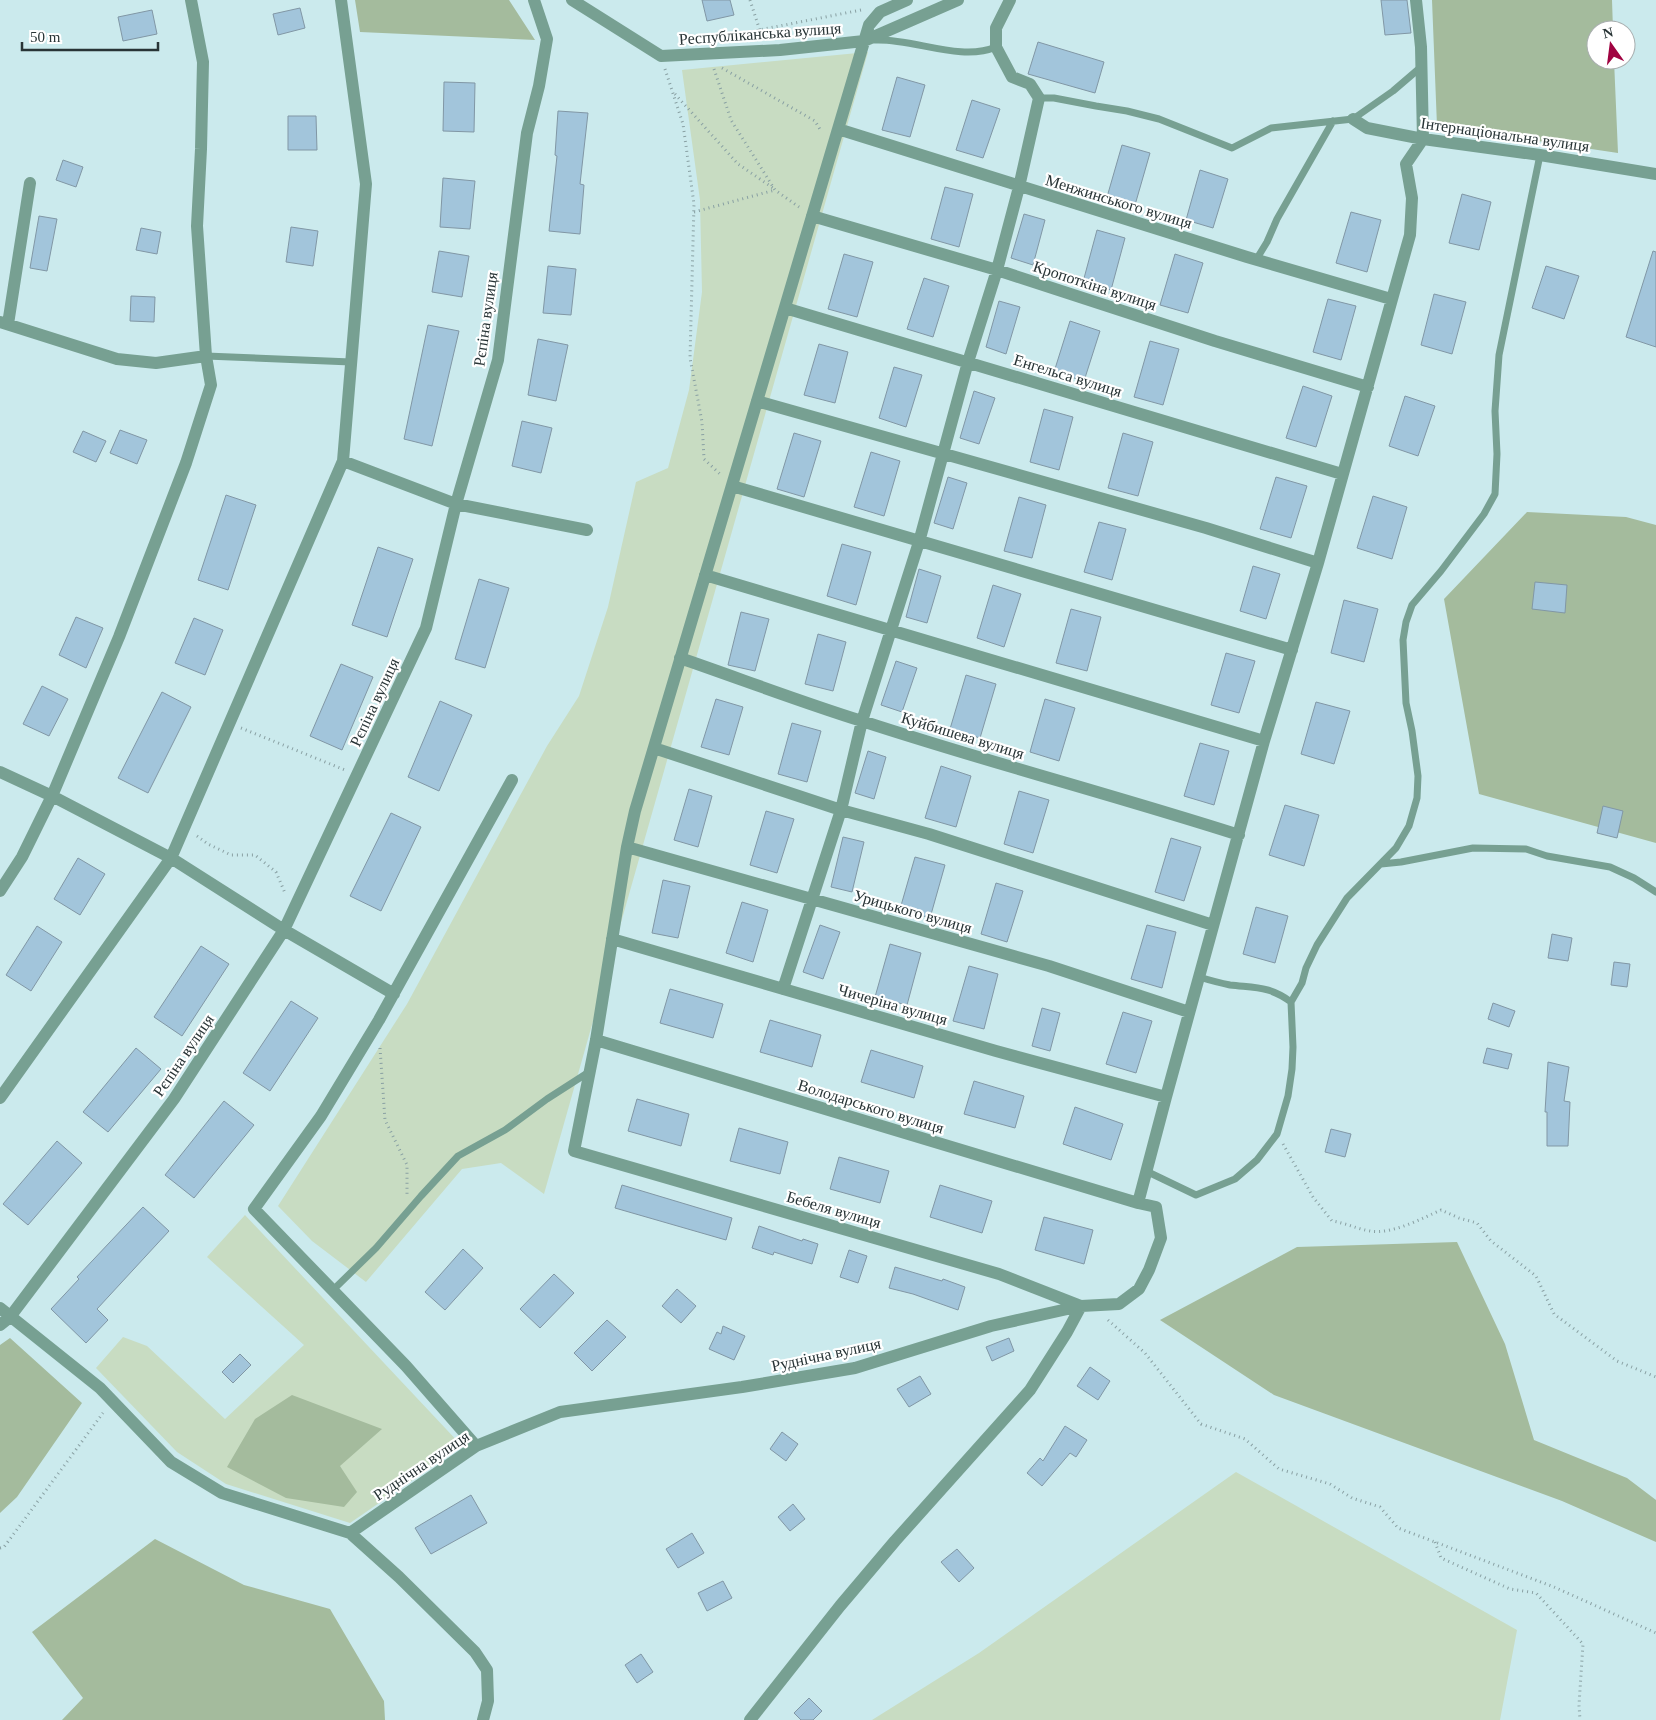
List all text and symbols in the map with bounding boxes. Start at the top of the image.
street label: Республіканська вулиця [678,19,843,49]
scale bar [22,20,159,52]
north arrow [1586,20,1636,70]
text: N [1601,24,1615,41]
text: 50 m [30,29,61,45]
street label: Інтернаціональна вулиця [1419,114,1591,156]
street label: Менжинського вулиця [1043,171,1195,233]
street label: Кропоткіна вулиця [1031,258,1159,315]
street label: Рєпіна вулиця [470,270,502,368]
street label: Енгельса вулиця [1011,351,1125,401]
street label: Рєпіна вулиця [347,655,403,749]
street label: Куйбишева вулиця [899,709,1027,763]
street label: Урицького вулиця [851,886,975,938]
street label: Чичеріна вулиця [836,981,950,1029]
street label: Рєпіна вулиця [150,1011,218,1100]
street label: Володарського вулиця [796,1076,946,1138]
street label: Бебеля вулиця [784,1188,884,1232]
street label: Руднічна вулиця [770,1334,883,1375]
street label: Руднічна вулиця [370,1427,473,1504]

